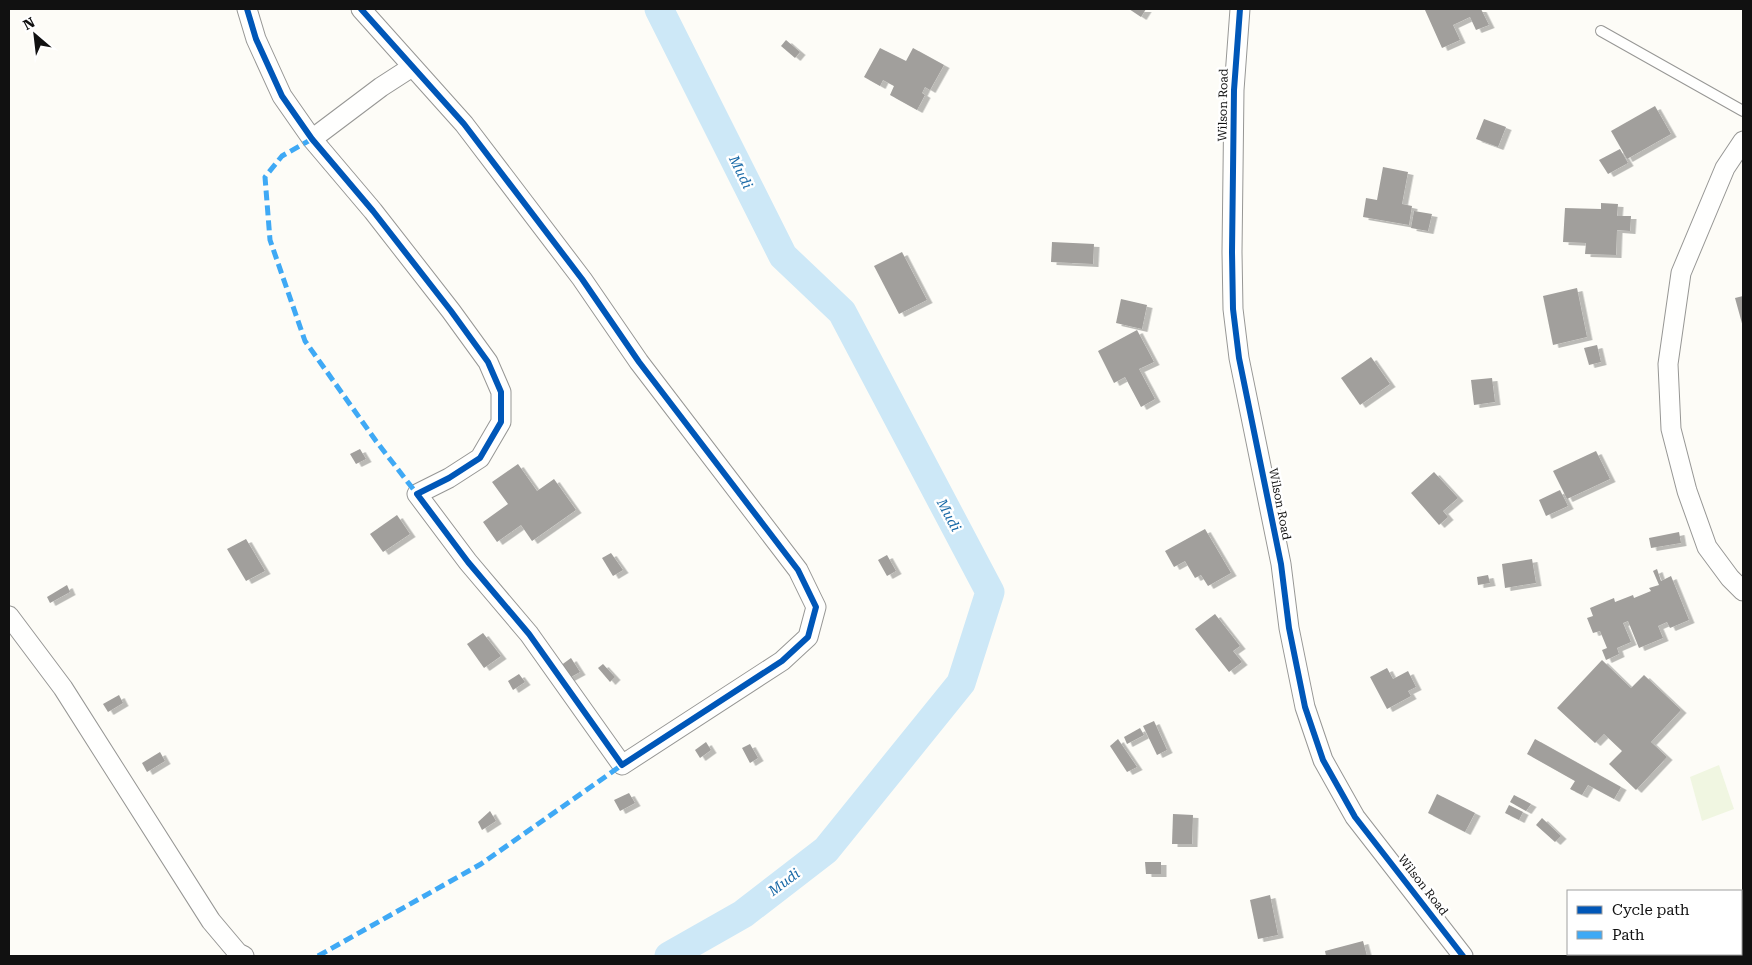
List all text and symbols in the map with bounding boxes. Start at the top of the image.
north arrow [10,10,60,60]
text: N [20,14,38,33]
street label: Wilson Road [1215,68,1231,142]
water label: Mudi [726,152,756,191]
street label: Wilson Road [1266,467,1294,541]
water label: Mudi [933,495,964,534]
street label: Wilson Road [1395,852,1451,918]
water label: Mudi [764,865,803,899]
legend [1567,890,1742,955]
text: Cycle path [1612,901,1690,919]
text: Path [1612,926,1645,944]

